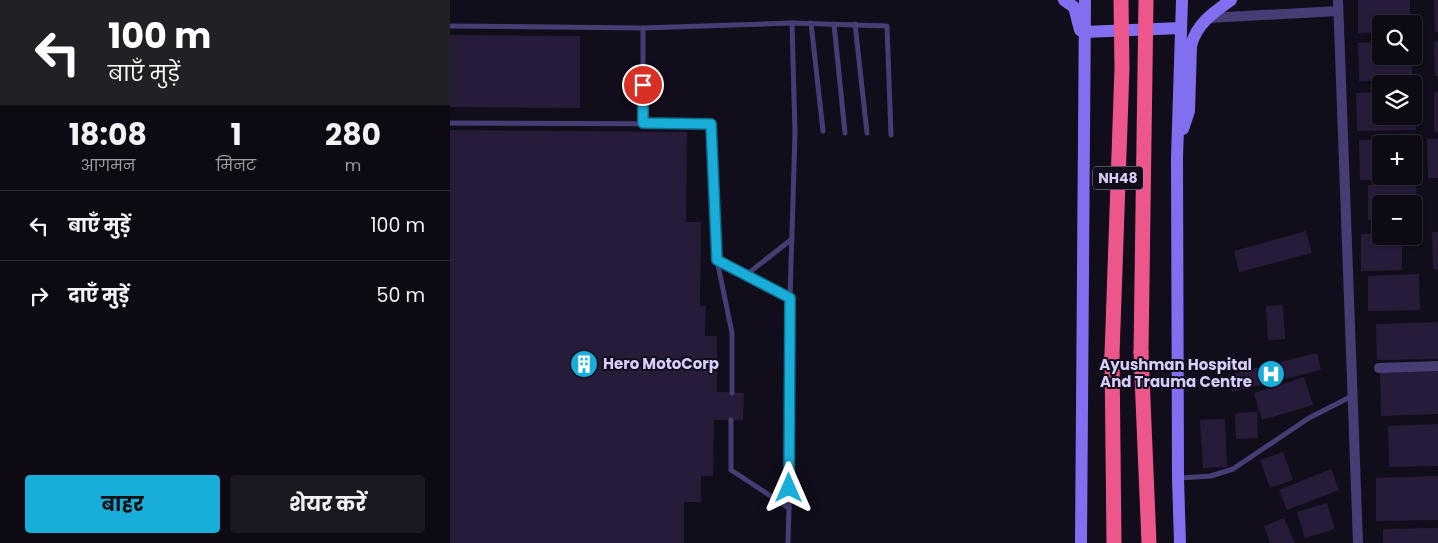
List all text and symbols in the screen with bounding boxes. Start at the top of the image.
text: 100 m [108,11,211,60]
map controls [1372,15,1422,245]
button: search [1372,15,1422,65]
icon: left [25,20,90,85]
text: बाएँ मुड़ें [108,58,180,89]
pin [622,64,664,106]
icon: arrive [629,71,657,99]
button: layers [1372,75,1422,125]
text: 18:08 [69,113,147,156]
text: 1 [230,113,242,156]
text: 280 [325,113,381,156]
button: + [1372,135,1422,185]
text: आगमन [80,154,135,177]
text: मिनट [216,154,256,177]
text: m [345,154,361,177]
road number: NH48 [1093,167,1143,190]
button: − [1372,195,1422,245]
icon: left [25,212,53,240]
text: बाएँ मुड़ें [68,212,130,239]
text: 100 m [370,212,425,239]
icon: right [25,282,53,310]
text: दाएँ मुड़ें [68,282,129,309]
text: 50 m [376,282,425,309]
building icon: Hero MotoCorp [569,349,599,379]
place label: Hero MotoCorp [603,353,719,374]
place label: Ayushman Hospital And Trauma Centre [1099,354,1252,392]
hospital icon: Ayushman Hospital And Trauma Centre [1256,359,1286,389]
position arrow [762,461,814,513]
button: बाहर [25,475,220,533]
button: शेयर करें [230,475,425,533]

